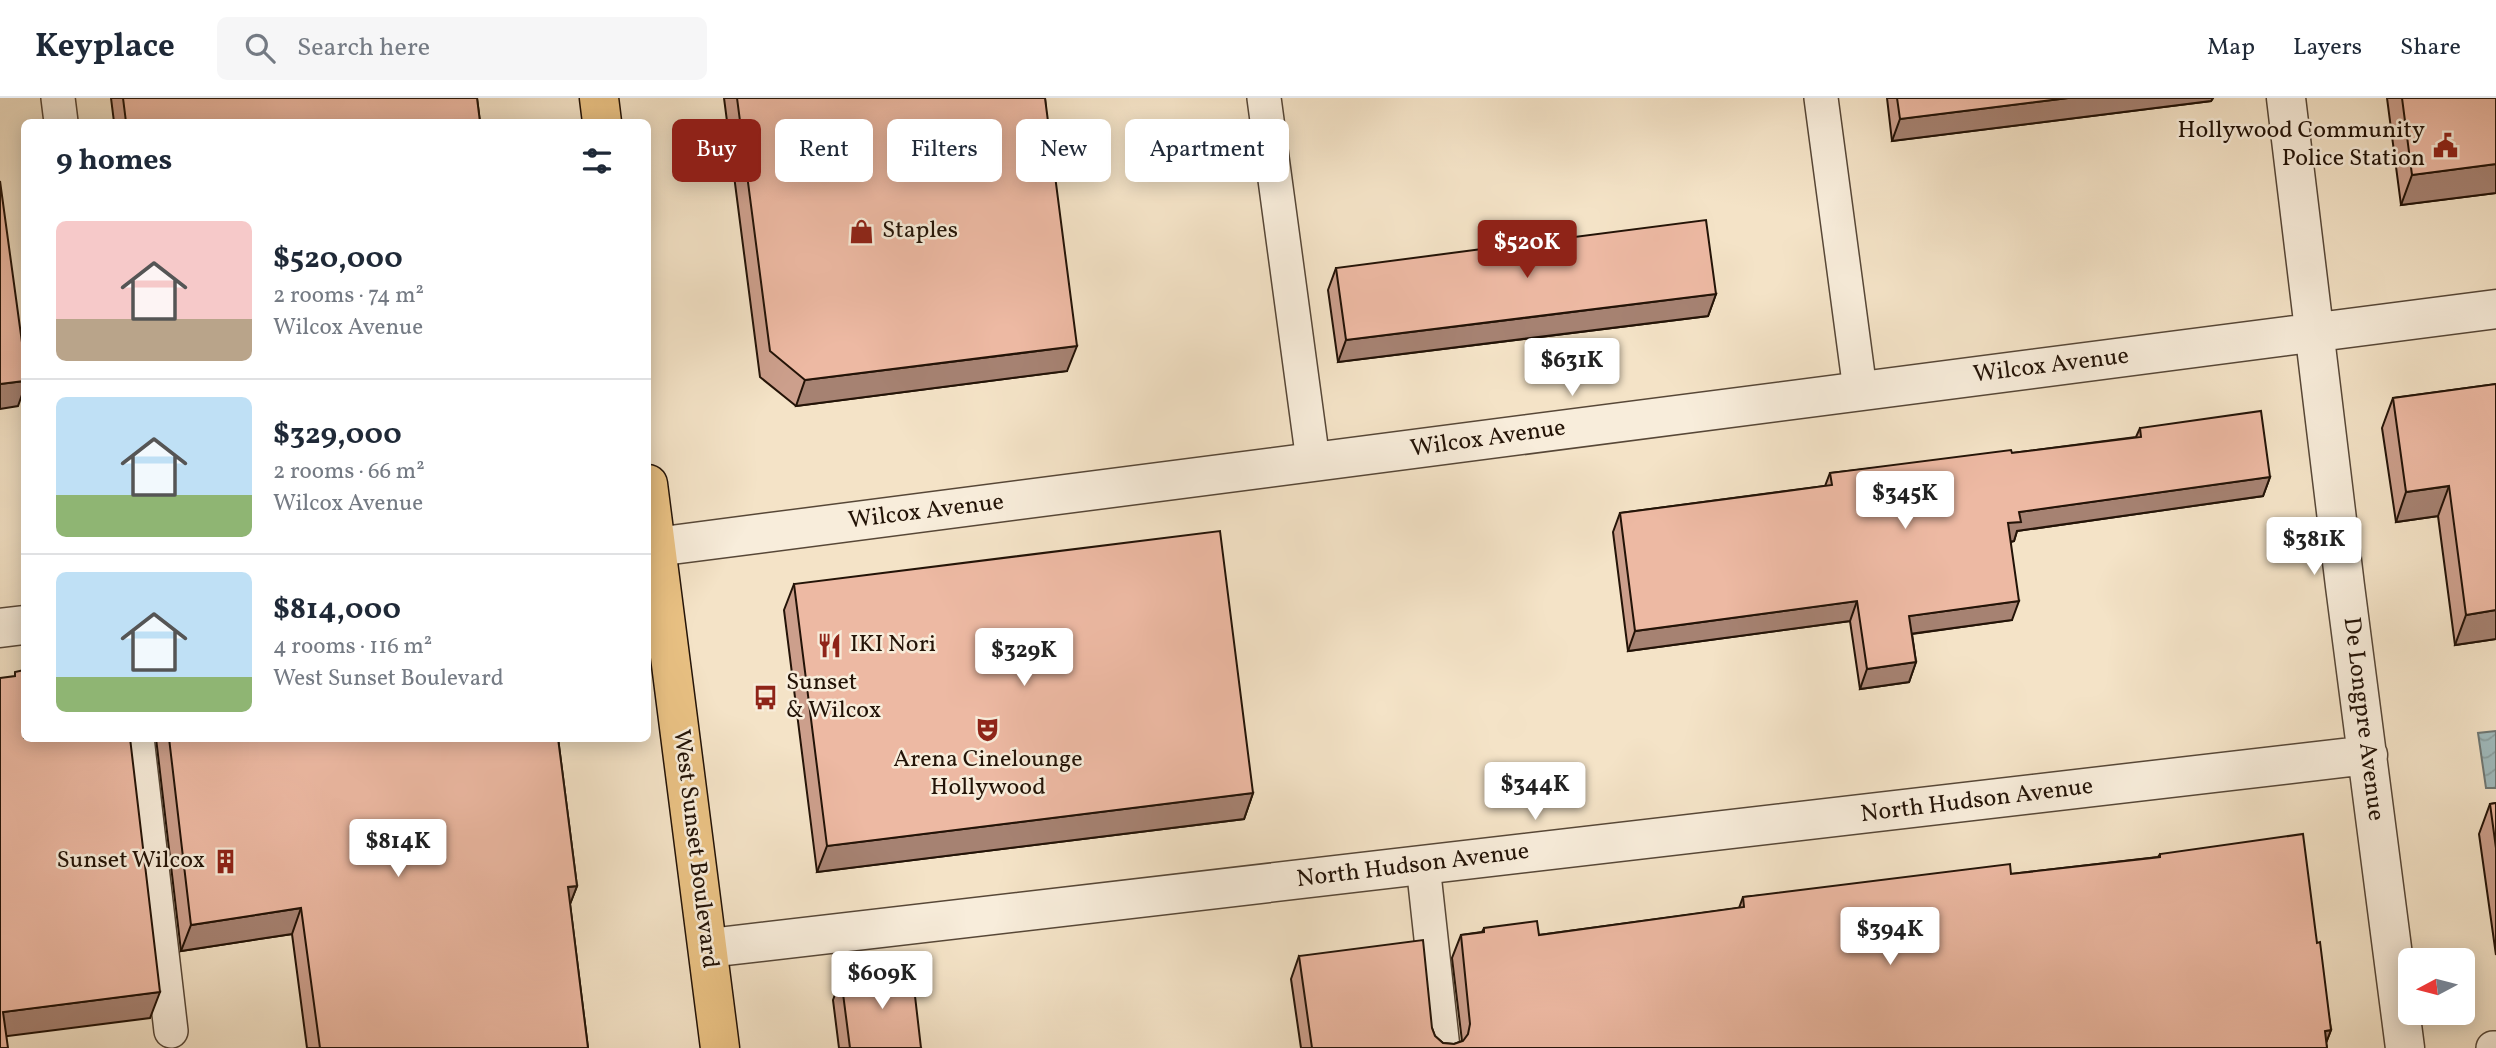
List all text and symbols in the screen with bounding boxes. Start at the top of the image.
search box [217,17,707,80]
text: Keyplace [35,25,175,71]
icon: search [241,29,279,67]
text: Search here [297,30,430,66]
text: Map [2207,31,2255,65]
text: Layers [2293,31,2362,65]
text: Share [2400,31,2461,65]
place label: Hollywood Community Police Station [2177,114,2425,176]
chip: Buy [672,119,761,182]
chip: Rent [775,119,873,182]
chip: Filters [887,119,1002,182]
chip: New [1016,119,1111,182]
chip: Apartment [1125,119,1289,182]
public building icon: Hollywood Community Police Station [2431,131,2459,159]
text: 9 homes [56,140,172,182]
icon: filters [578,142,616,180]
place label: Staples [882,214,958,248]
shop icon: Staples [848,217,876,245]
pin: $520K [1478,220,1576,280]
text: $520K [1494,227,1560,259]
text: $520,000 [273,238,403,280]
icon: home [112,249,196,333]
text: 2 rooms · 74 m² [273,280,424,312]
text: Wilcox Avenue [273,312,423,344]
pin: $631K [1523,338,1621,398]
street label: Wilcox Avenue [1971,340,2131,392]
text: $631K [1541,345,1603,377]
street label: Wilcox Avenue [1408,411,1568,467]
text: $329,000 [273,414,402,456]
icon: home [112,425,196,509]
text: 2 rooms · 66 m² [273,456,425,488]
pin: $345K [1856,472,1954,531]
text: $345K [1872,478,1938,510]
street label: Wilcox Avenue [846,486,1006,538]
text: Wilcox Avenue [273,488,423,520]
pin: $381K [2265,518,2363,577]
text: $381K [2283,524,2346,556]
text: $814,000 [273,589,401,631]
icon: home [112,600,196,684]
street label: De Longpre Avenue [2334,615,2392,823]
place label: IKI Nori [850,628,936,662]
pin: $329K [975,628,1073,688]
text: 4 rooms · 116 m² [273,631,432,663]
restaurant icon: IKI Nori [816,631,844,659]
text: $329K [991,635,1057,667]
text: West Sunset Boulevard [273,663,504,695]
place label: Sunset & Wilcox [786,666,881,728]
bus stop icon: Sunset & Wilcox [752,683,780,711]
theatre icon: Arena Cinelounge Hollywood [974,715,1002,743]
street label: West Sunset Boulevard [663,727,727,971]
place label: Arena Cinelounge Hollywood [893,743,1083,805]
pin: $344K [1486,762,1584,822]
text: $344K [1500,769,1570,801]
street label: North Hudson Avenue [1859,770,2095,832]
pin: $814K [349,820,447,879]
text: $814K [365,826,431,858]
street label: North Hudson Avenue [1295,835,1531,897]
place label: Sunset Wilcox [56,844,205,878]
building icon: Sunset Wilcox [211,847,239,875]
pin: $394K [1841,908,1939,967]
text: $394K [1856,914,1924,946]
north arrow [2398,948,2474,1026]
map controls [2398,948,2475,1025]
pin: $609K [833,951,931,1011]
text: $609K [847,958,917,990]

